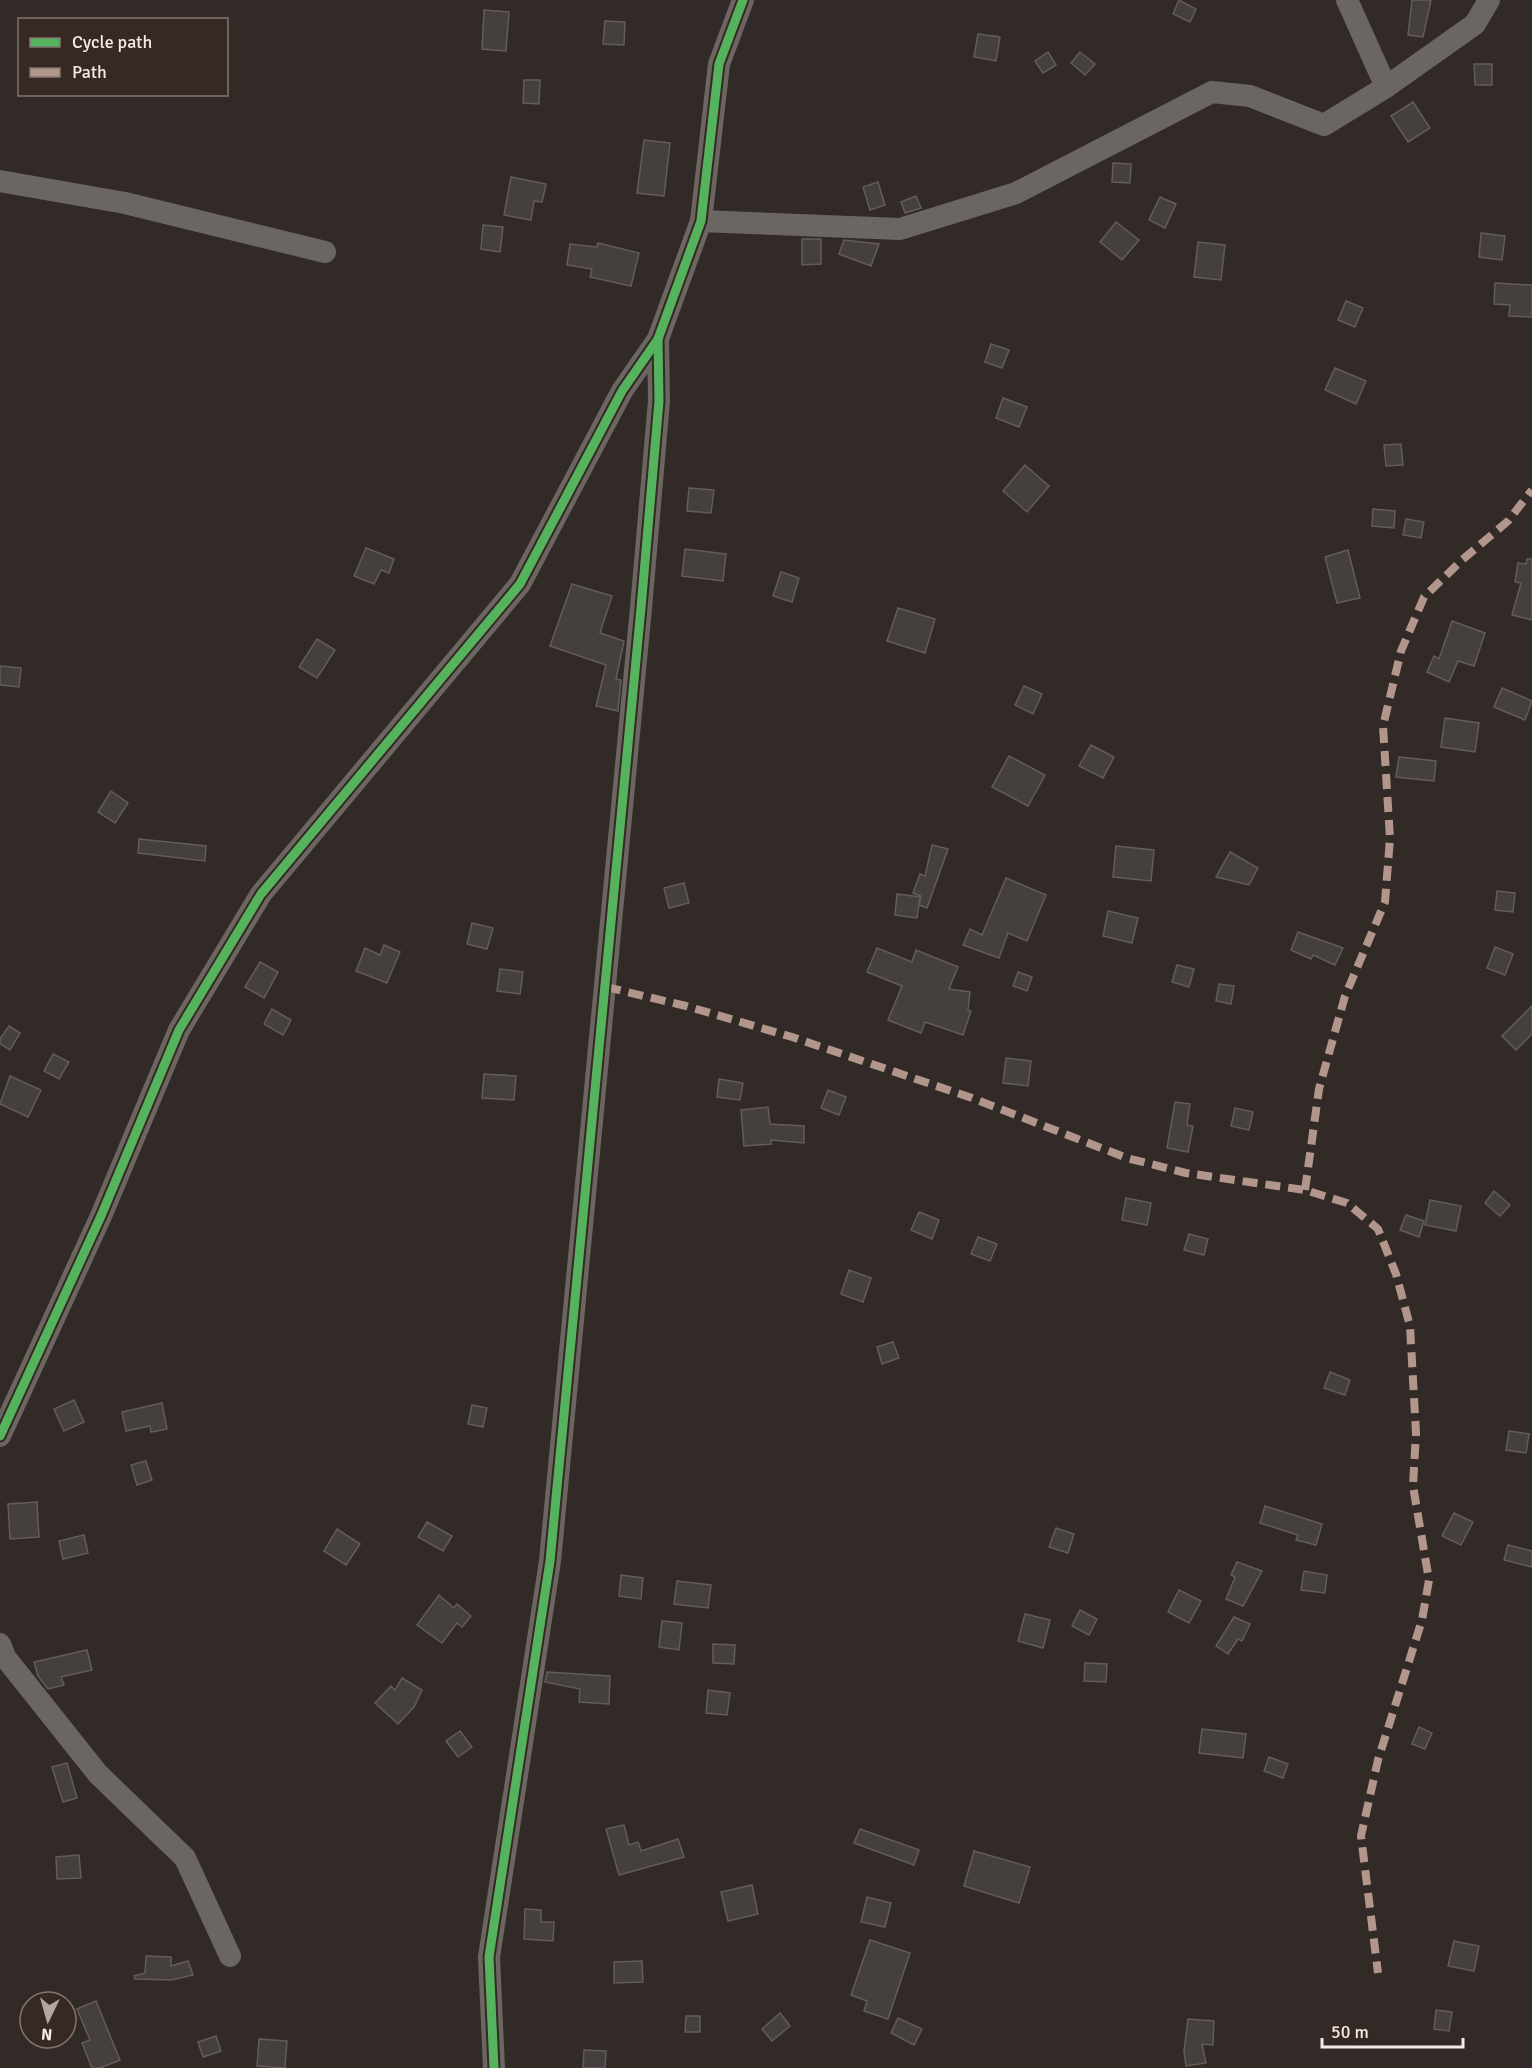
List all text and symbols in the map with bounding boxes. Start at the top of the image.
legend [18,18,228,96]
text: Cycle path [72,31,152,53]
text: Path [72,61,107,83]
north arrow [18,1990,78,2050]
scale bar [1322,2011,1463,2049]
text: 50 m [1331,2021,1369,2043]
text: N [40,2023,53,2044]

